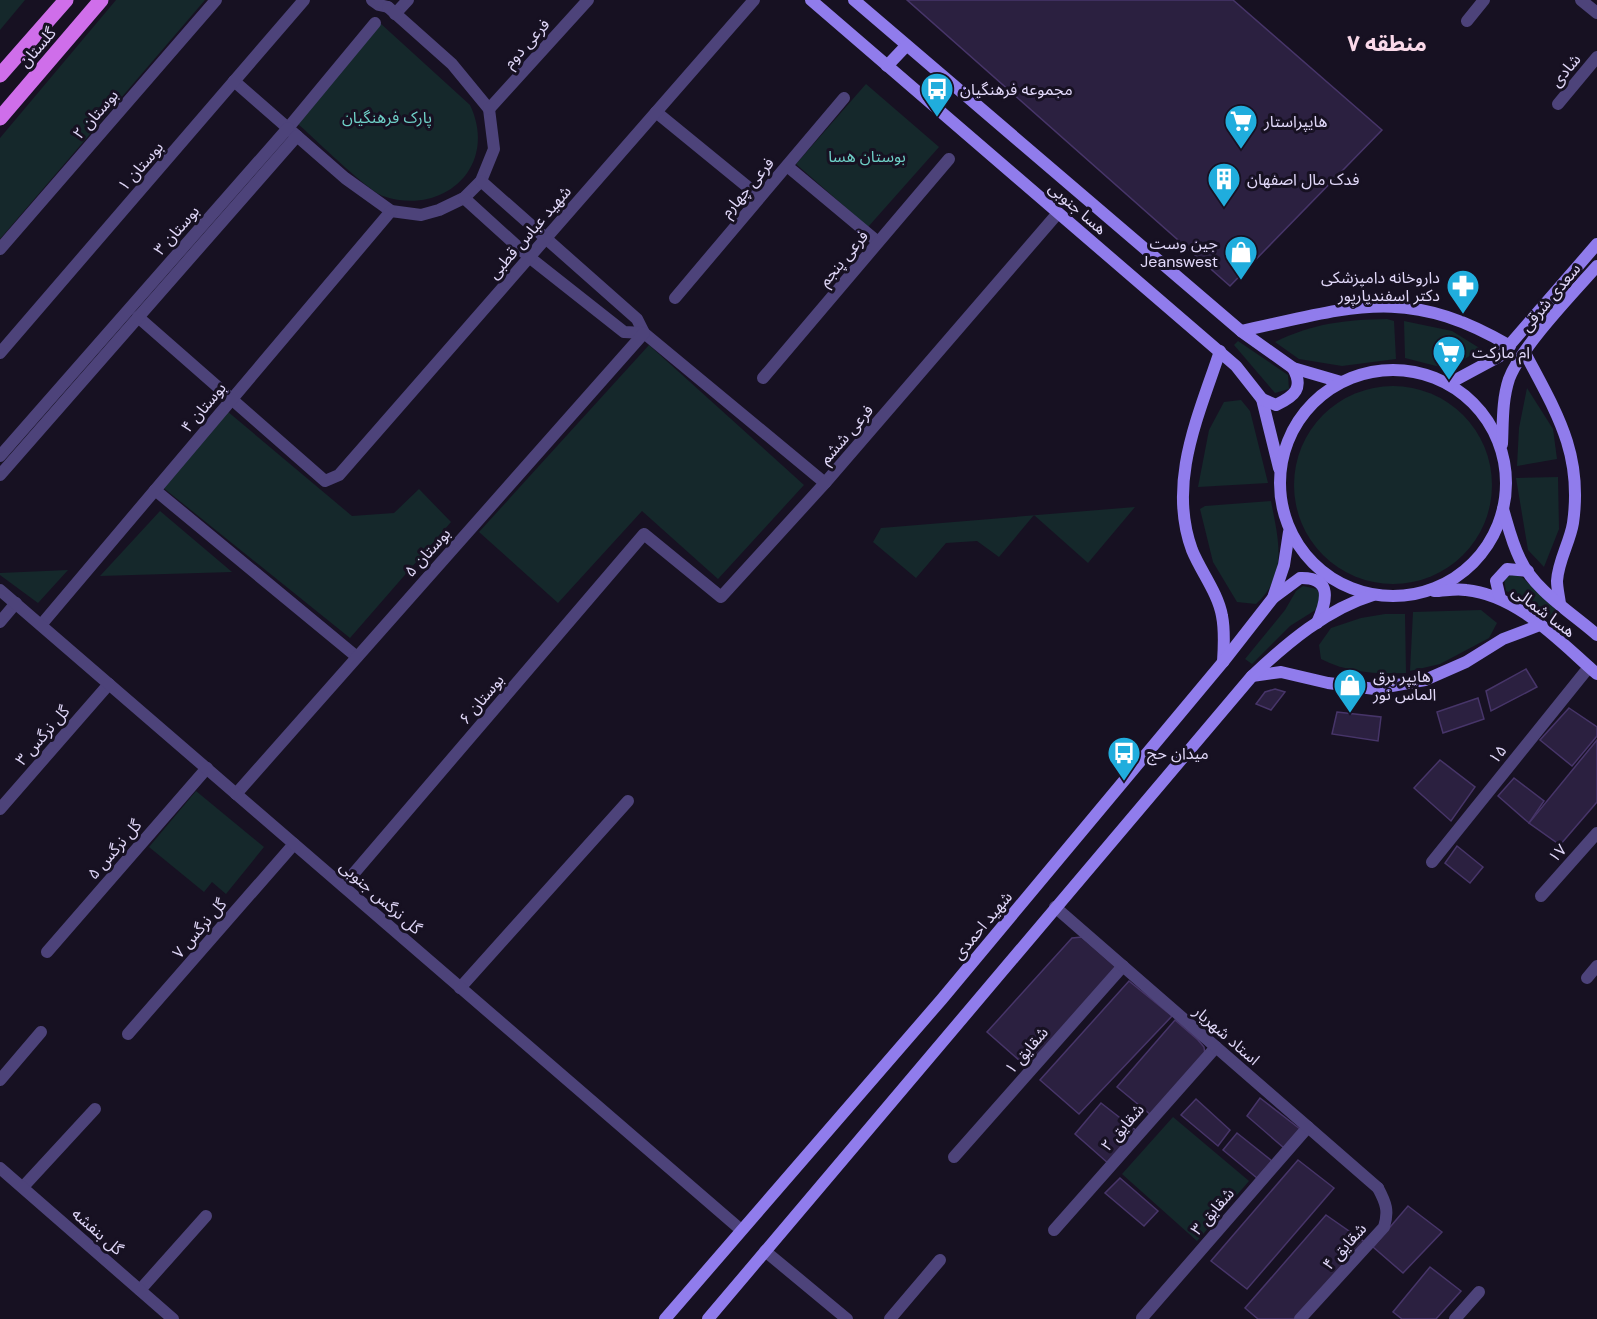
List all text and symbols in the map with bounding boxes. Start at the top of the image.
street label: فرعی دوم [499,14,556,74]
street label: گلستان [14,23,61,72]
district label: منطقه ۷ [1347,29,1427,58]
street label: شادی [1545,49,1585,91]
bus stop icon: مجموعه فرهنگیان [919,71,955,118]
place label: مجموعه فرهنگیان [960,79,1073,100]
street label: بوستان ۲ [68,85,123,144]
supermarket icon: هایپراستار [1223,103,1259,150]
park label: پارک فرهنگیان [342,107,432,128]
place label: هایپراستار [1263,111,1327,132]
street label: بوستان ۱ [113,137,168,196]
park label: بوستان هسا [828,146,906,167]
street label: فرعی چهارم [716,153,780,223]
building icon: فدک مال اصفهان [1206,161,1242,208]
place label: فدک مال اصفهان [1247,169,1359,190]
street label: هسا جنوبی [1044,177,1111,239]
street label: شهید عباس قطبی [483,181,576,283]
street label: بوستان ۳ [149,201,204,260]
street label: فرعی پنجم [814,226,874,292]
place label: جین وست Jeanswest [1140,233,1218,272]
shop icon: جین وست Jeanswest [1223,234,1259,281]
street label: سعدی شرقی [1516,259,1585,336]
place label: داروخانه دامپزشکی دکتر اسفندیارپور [1321,267,1440,306]
pharmacy icon: داروخانه دامپزشکی دکتر اسفندیارپور [1445,268,1481,315]
supermarket icon: ام مارکت [1431,334,1467,381]
place label: ام مارکت [1472,342,1530,365]
street label: بوستان ۴ [176,378,231,437]
street label: فرعی ششم [815,400,880,470]
street label: بوستان ۵ [400,523,455,581]
street label: هسا شمالی [1508,581,1580,642]
place label: هایپر برق الماس نور [1372,666,1436,705]
shop icon: هایپر برق الماس نور [1332,667,1368,714]
street label: بوستان ۶ [454,670,509,729]
street label: گل نرگس ۳ [11,701,74,770]
bus stop icon: میدان حج [1106,735,1142,782]
street label: ۱۵ [1483,741,1511,768]
place label: میدان حج [1147,743,1209,766]
street label: گل نرگس ۵ [83,815,146,884]
street label: ۱۷ [1543,840,1571,867]
street label: گل نرگس جنوبی [335,856,426,939]
street label: شهید احمدی [948,887,1017,964]
street label: گل نرگس ۷ [168,894,231,963]
street label: استاد شهریار [1189,1000,1264,1070]
street label: شقایق ۱ [1000,1022,1053,1078]
street label: شقایق ۲ [1096,1099,1149,1155]
street label: شقایق ۳ [1186,1183,1239,1239]
street label: گل بنفشه [68,1203,128,1260]
street label: شقایق ۴ [1318,1218,1371,1274]

